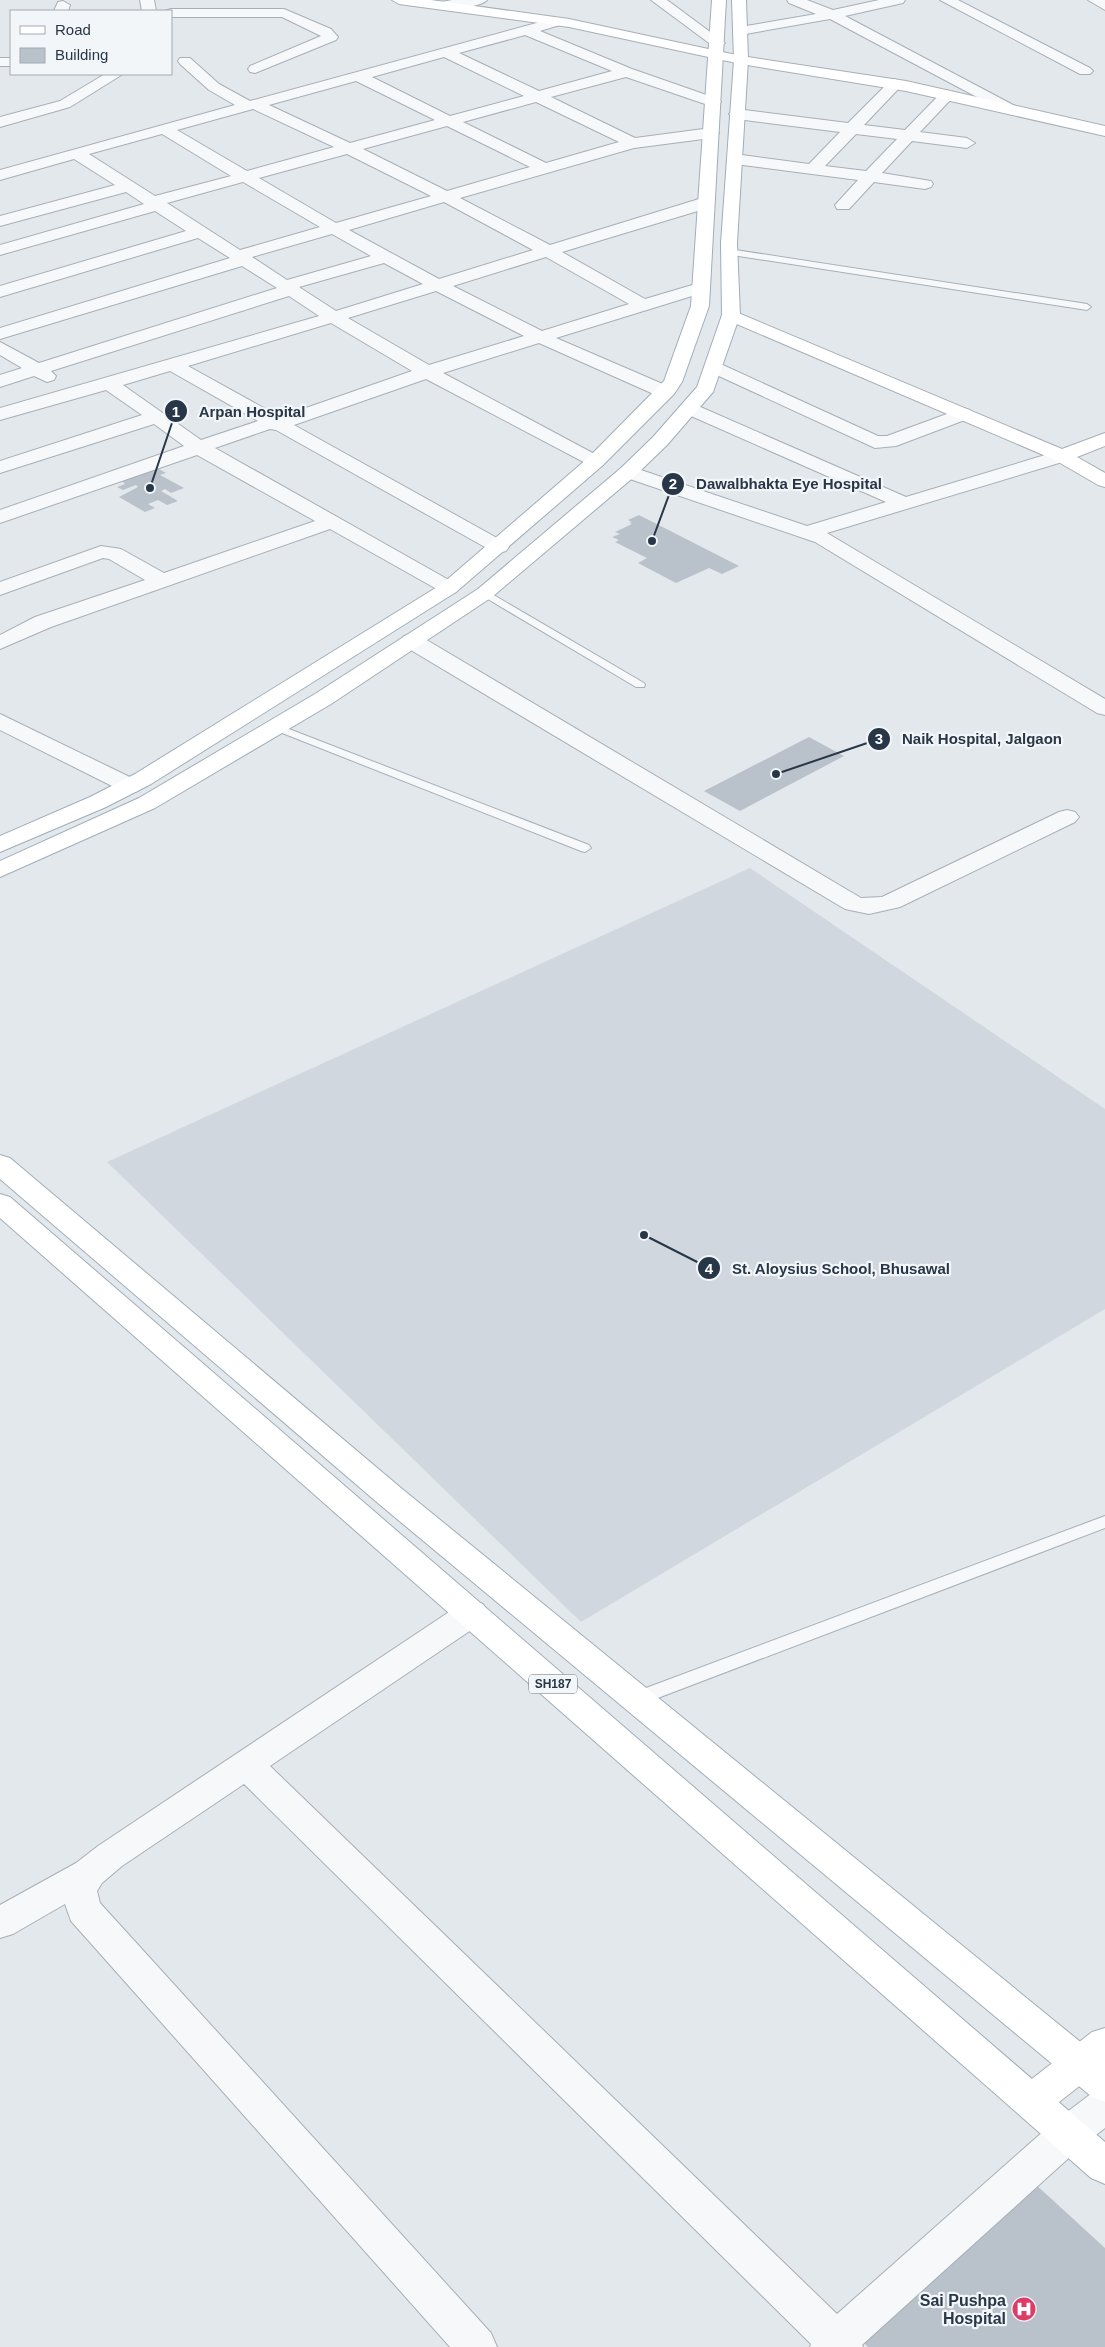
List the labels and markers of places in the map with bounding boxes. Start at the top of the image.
callout: Arpan Hospital [163,396,315,426]
callout: Dawalbhakta Eye Hospital [661,469,892,499]
callout: Naik Hospital, Jalgaon [867,724,1072,754]
callout: St. Aloysius School, Bhusawal [696,1253,960,1283]
place label: Sai Pushpa Hospital [920,2292,1006,2327]
hospital icon: Sai Pushpa Hospital [1011,2296,1037,2322]

